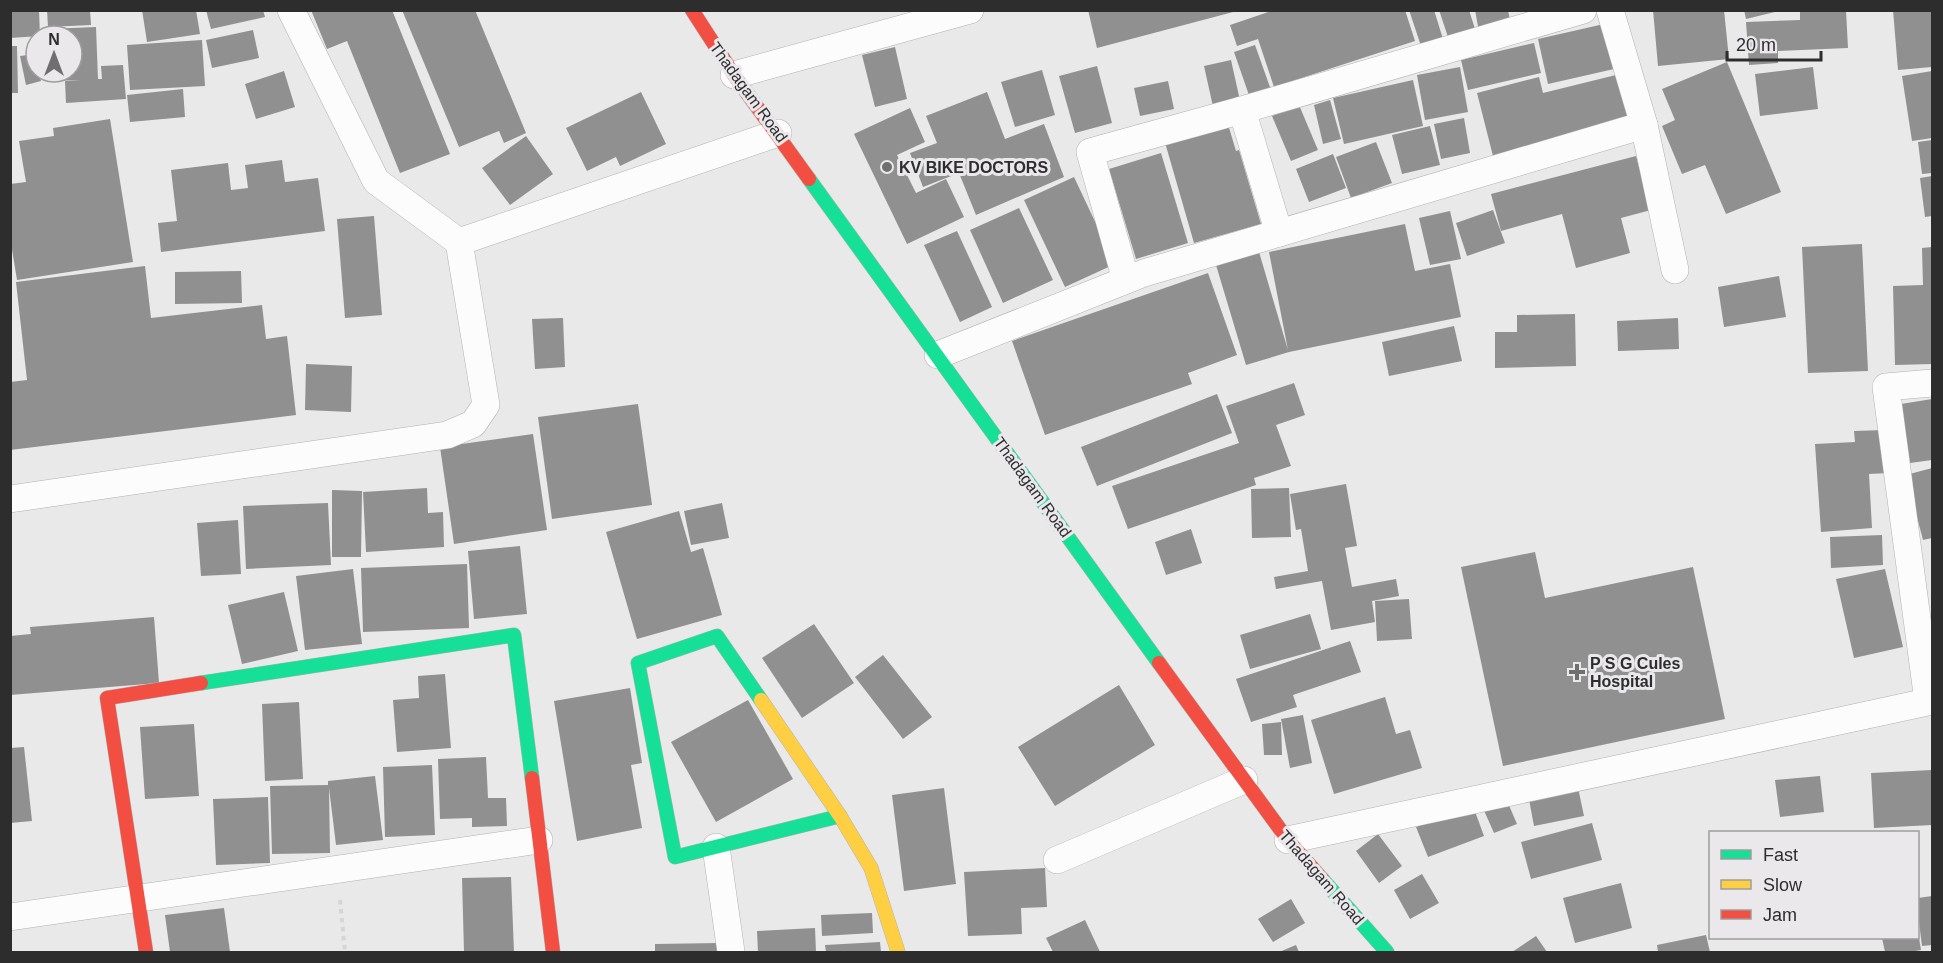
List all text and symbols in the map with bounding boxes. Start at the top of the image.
north arrow [24,24,84,84]
scale bar [1727,24,1822,62]
text: N [48,31,60,48]
text: 20 m [1736,35,1776,55]
street label: Thadagam Road [707,39,791,146]
place label: KV BIKE DOCTORS [899,159,1048,176]
marker: KV BIKE DOCTORS [880,160,894,174]
street label: Thadagam Road [991,434,1075,541]
place label: P S G Cules Hospital [1590,655,1681,690]
marker: P S G Cules Hospital [1568,663,1586,681]
street label: Thadagam Road [1276,827,1367,928]
legend [1709,831,1919,939]
text: Fast [1763,845,1798,865]
text: Slow [1763,875,1803,895]
text: Jam [1763,905,1797,925]

